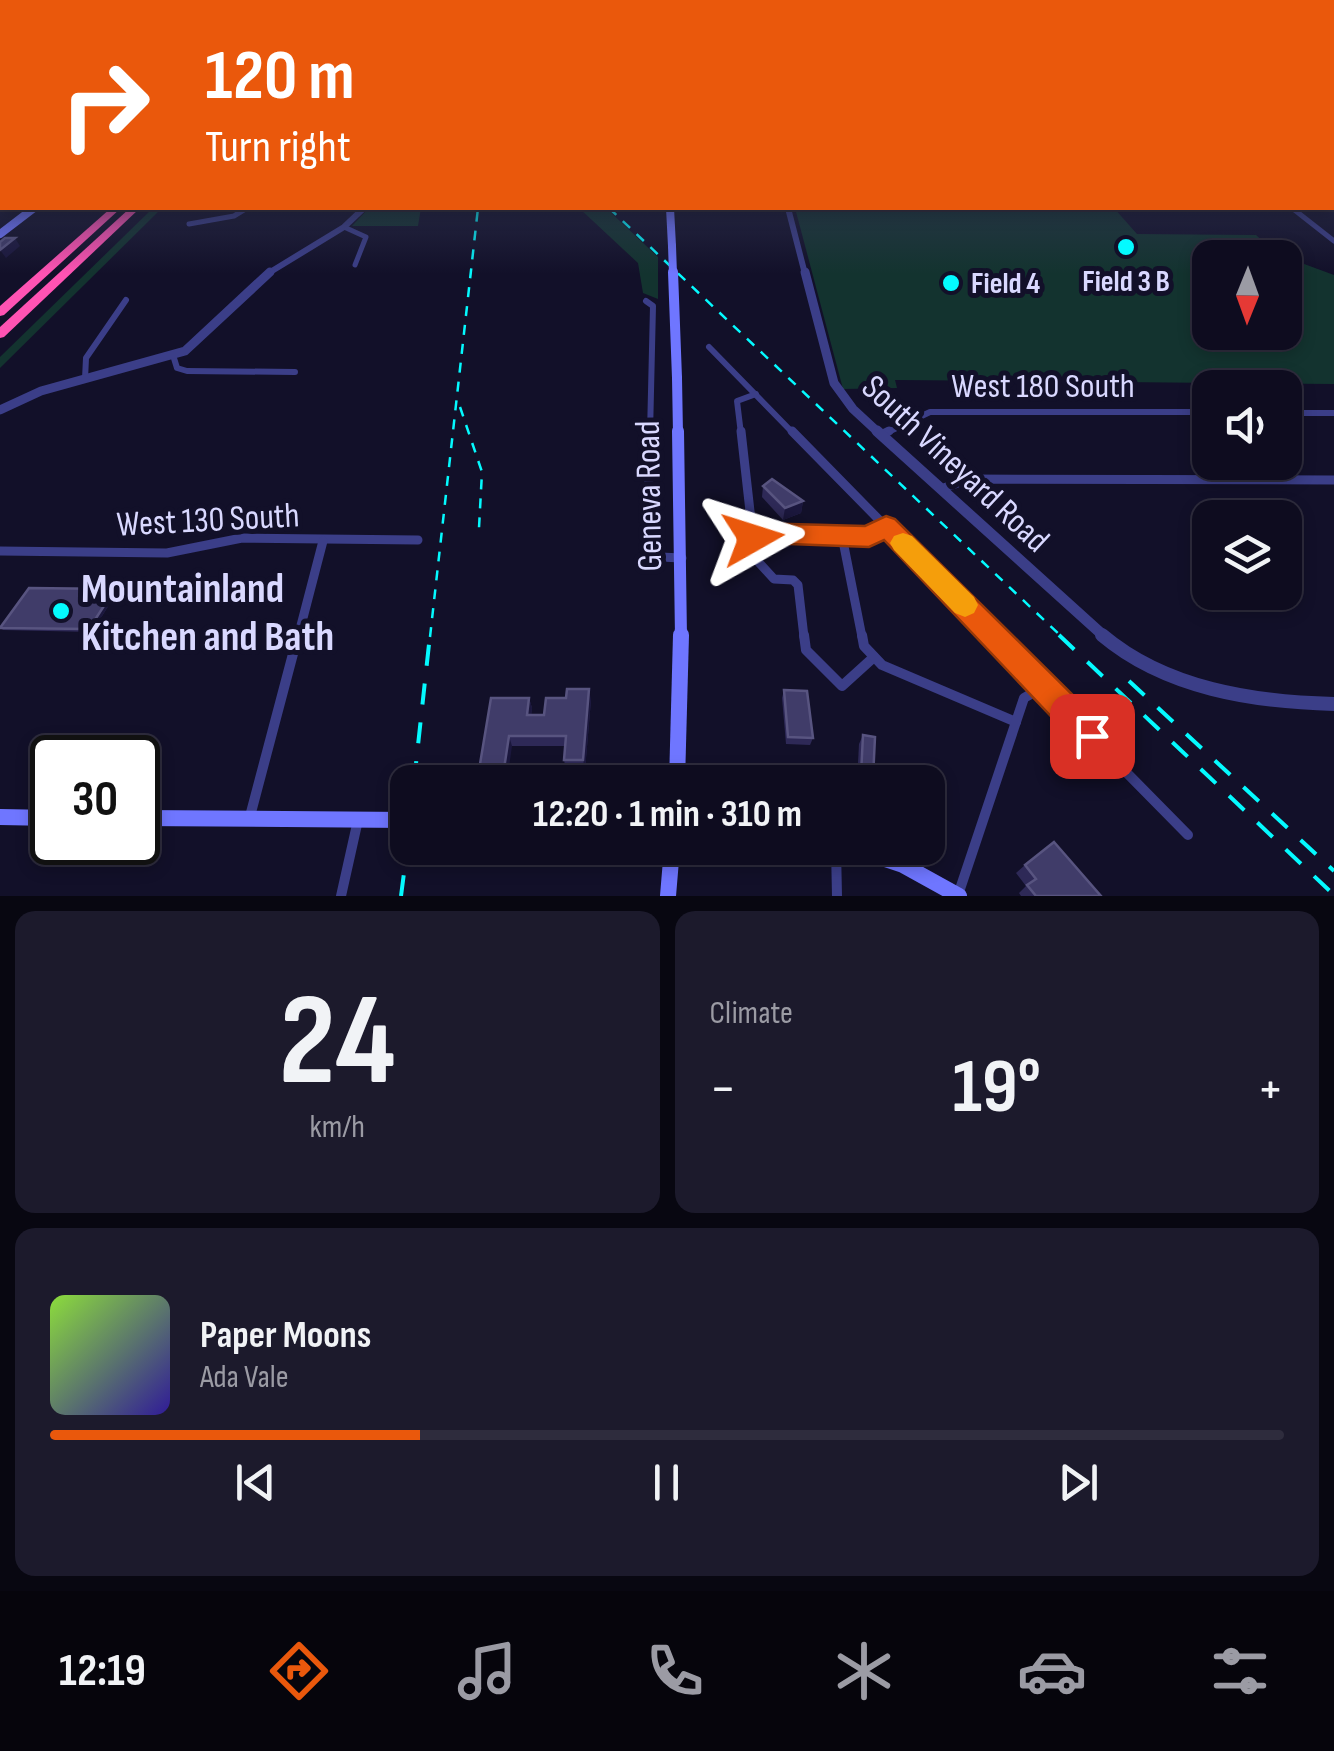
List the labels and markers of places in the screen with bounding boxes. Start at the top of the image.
marker: Field 3 B [1115,236,1137,258]
place label: Field 3 B [1082,264,1170,300]
place label: Field 4 [971,266,1040,302]
marker: Field 4 [940,272,962,294]
place label: Mountainland Kitchen and Bath [81,564,334,663]
marker: Mountainland Kitchen and Bath [50,600,72,622]
pin [1050,694,1135,779]

